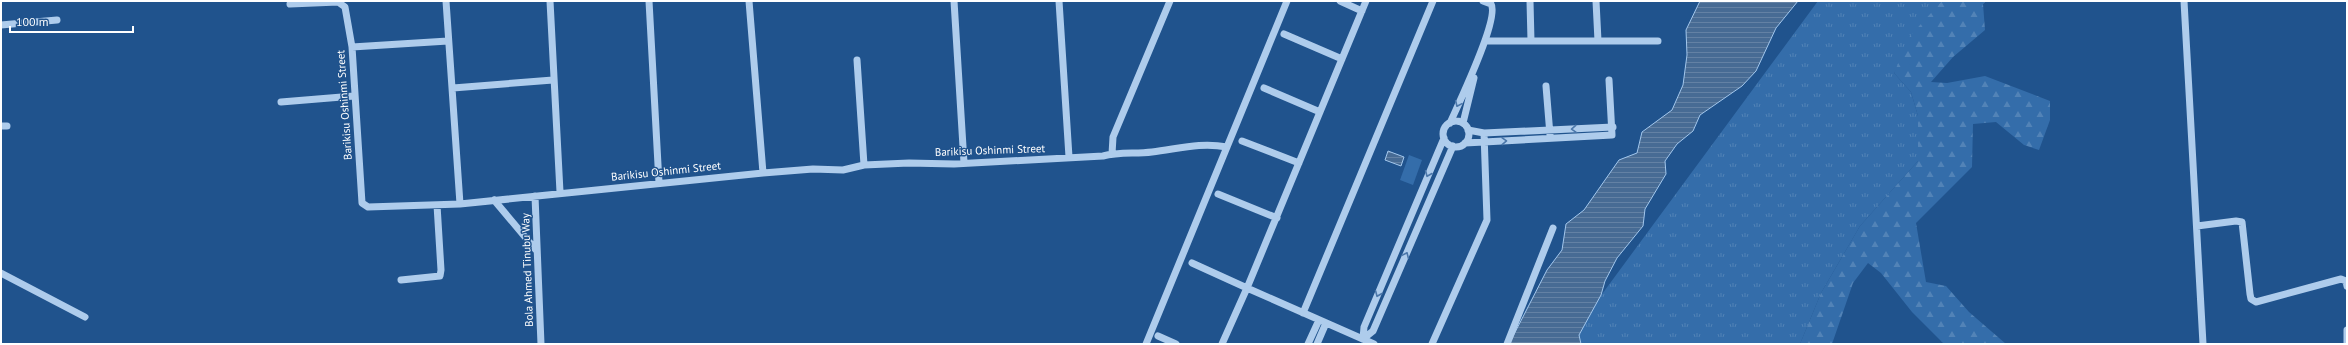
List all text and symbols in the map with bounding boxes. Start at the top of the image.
scale bar [10,8,133,34]
text: 100 m [16,14,49,29]
street label: Barikisu Oshinmi Street [333,49,355,161]
one-way arrow [1455,100,1463,108]
one-way arrow [1571,125,1577,133]
one-way arrow [1501,137,1507,146]
street label: Barikisu Oshinmi Street [935,141,1046,159]
street label: Barikisu Oshinmi Street [610,158,722,184]
one-way arrow [1425,170,1433,177]
street label: Bola Ahmed Tinubu Way [518,212,536,327]
one-way arrow [1401,252,1409,259]
one-way arrow [1374,290,1382,297]

